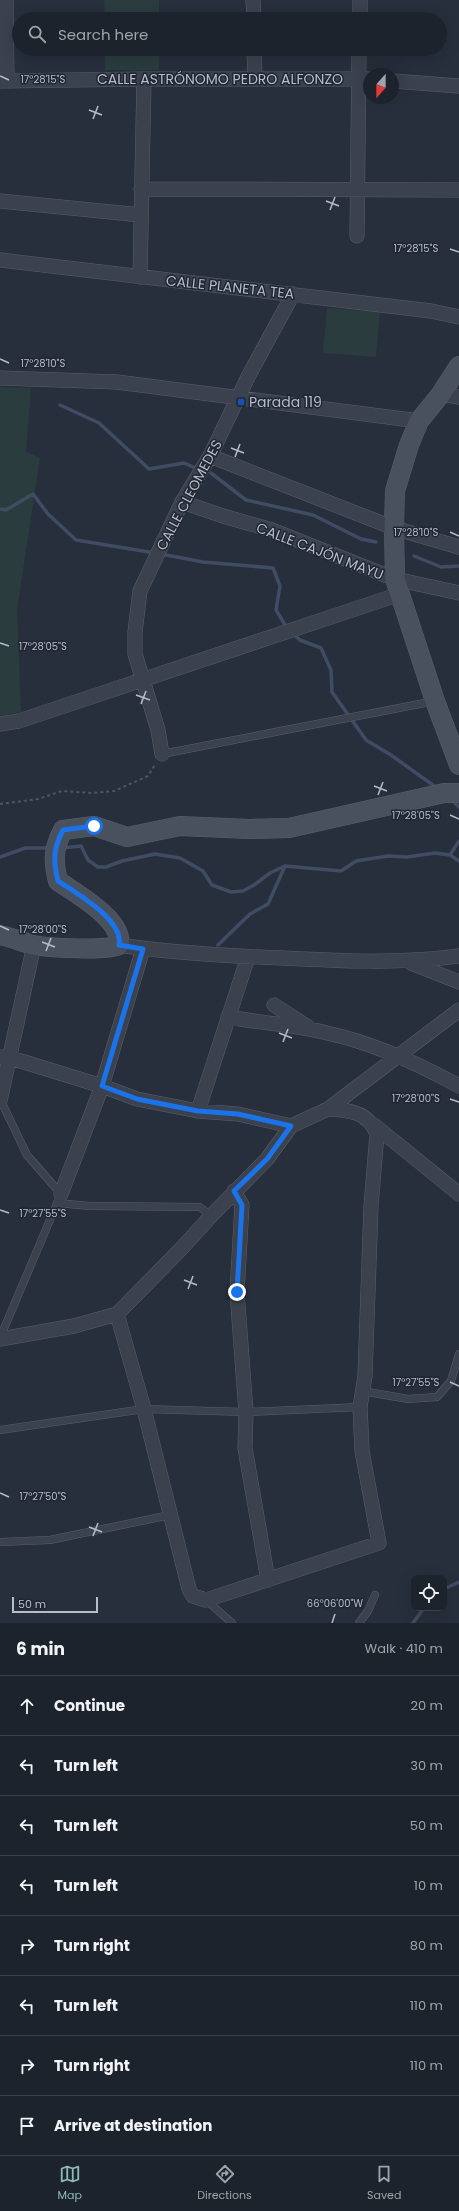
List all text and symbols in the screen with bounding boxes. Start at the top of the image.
search box [12,12,447,56]
icon: search [26,23,48,45]
text: Search here [58,24,148,45]
north arrow [363,68,399,104]
street label: CALLE ASTRÓNOMO PEDRO ALFONZO [97,69,343,89]
text: 17°28'15"S [21,72,65,87]
text: 17°28'15"S [394,241,438,256]
street label: CALLE PLANETA TEA [165,270,295,304]
text: 17°28'10"S [21,356,65,371]
place label: Parada 119 [249,392,322,412]
marker: Parada 119 [236,397,246,407]
street label: CALLE CLEOMEDES [151,436,227,554]
street label: CALLE CAJÓN MAYU [254,518,386,584]
text: 17°28'10"S [394,525,438,540]
text: 17°28'05"S [19,639,67,654]
text: 17°28'05"S [392,808,440,823]
route start [85,817,103,835]
text: 17°28'00"S [19,922,67,937]
text: 17°28'00"S [392,1091,440,1106]
text: 17°27'55"S [20,1206,67,1221]
route end [228,1283,246,1301]
text: 17°27'55"S [393,1375,440,1390]
text: 17°27'50"S [20,1489,67,1504]
map controls [411,1575,447,1611]
button: locate [411,1575,447,1611]
scale bar [12,1595,98,1614]
text: 50 m [18,1596,46,1612]
text: 66°06'00"W [307,1596,363,1611]
text: 6 min [16,1637,65,1661]
text: Walk · 410 m [365,1639,443,1658]
icon: ahead [16,1695,38,1717]
text: Continue [54,1695,125,1716]
text: 20 m [410,1696,443,1715]
icon: left [16,1755,38,1777]
text: Turn left [54,1755,118,1776]
text: 30 m [410,1756,443,1775]
icon: left [16,1815,38,1837]
text: Turn left [54,1815,118,1836]
text: 50 m [410,1816,443,1835]
icon: left [16,1875,38,1897]
text: Turn left [54,1875,118,1896]
text: 10 m [414,1876,443,1895]
icon: right [16,1935,38,1957]
text: Turn right [54,1935,130,1956]
text: 80 m [410,1936,443,1955]
icon: left [16,1995,38,2017]
text: Turn left [54,1995,118,2016]
text: 110 m [410,1996,443,2015]
icon: right [16,2055,38,2077]
text: Turn right [54,2055,130,2076]
text: 110 m [410,2056,443,2075]
icon: arrive [16,2115,38,2137]
text: Arrive at destination [54,2115,212,2136]
tab: Map [58,2163,82,2204]
tab: Directions [197,2163,252,2204]
tab: Saved [367,2163,401,2204]

